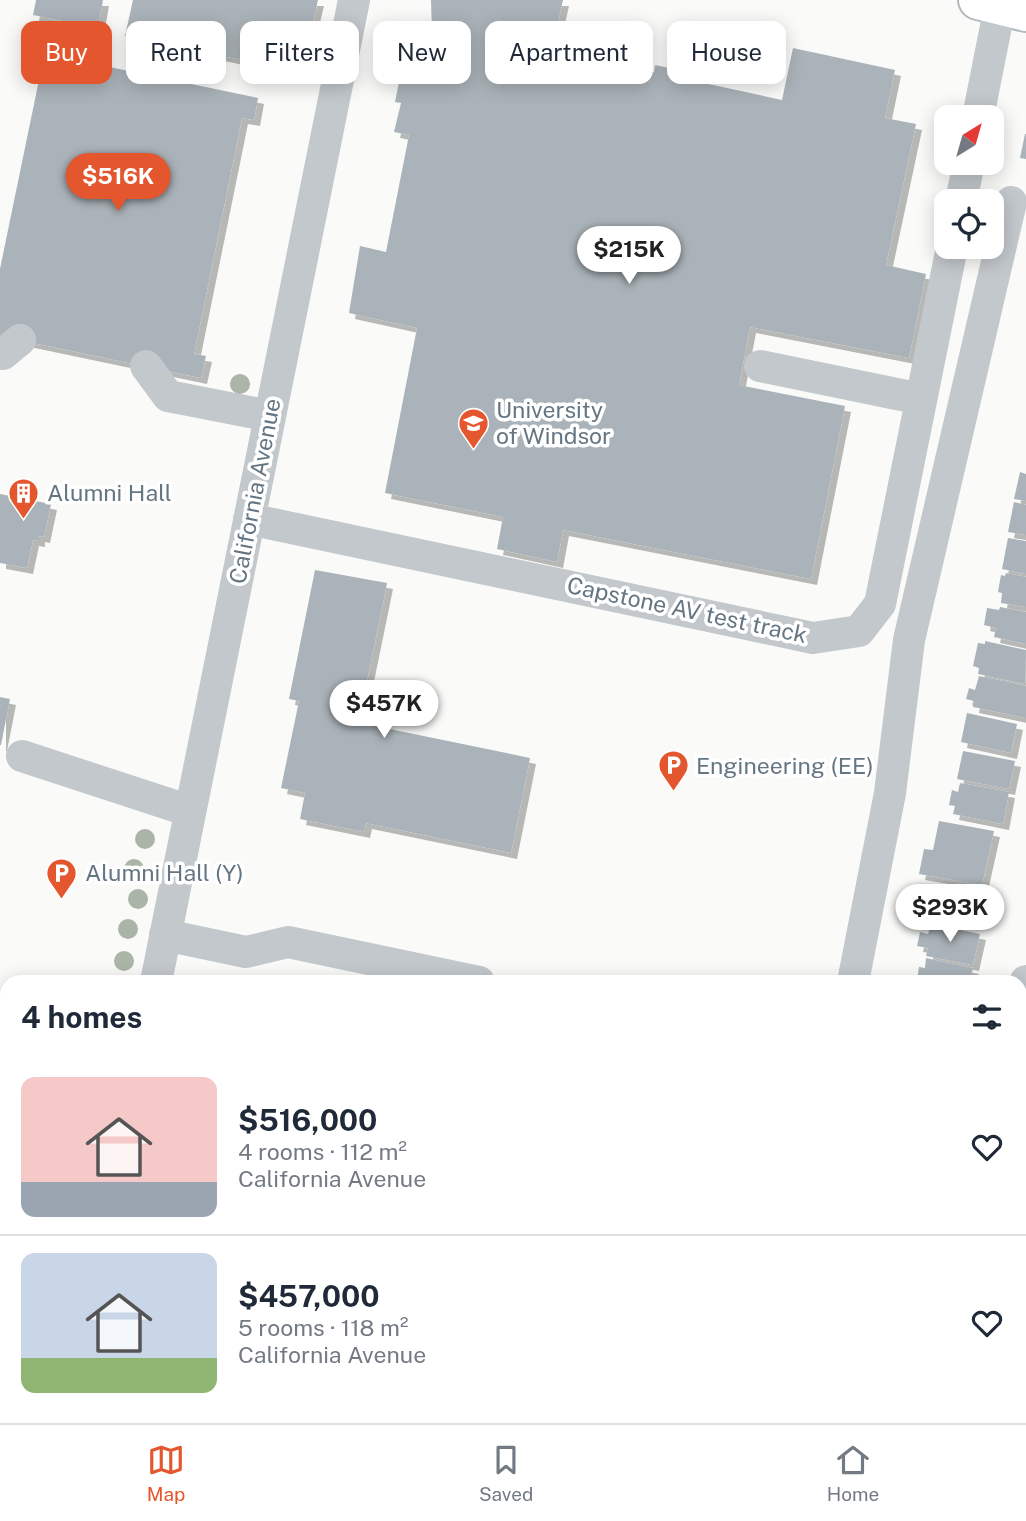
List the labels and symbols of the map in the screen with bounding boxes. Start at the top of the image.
north arrow [934,105,1004,175]
pin: $516K [69,154,167,213]
pin: $215K [580,226,678,286]
street label: California Avenue [223,396,286,586]
place label: University of Windsor [496,396,611,449]
school or university icon: University of Windsor [456,406,490,450]
building icon: Alumni Hall [7,476,41,520]
place label: Alumni Hall [47,479,172,506]
street label: Capstone AV test track [565,571,810,648]
pin: $457K [335,680,433,740]
parking icon: Engineering (EE) [656,749,690,793]
place label: Engineering (EE) [696,752,874,779]
parking icon: Alumni Hall (Y) [45,856,79,900]
place label: Alumni Hall (Y) [85,859,244,886]
pin: $293K [901,884,999,944]

